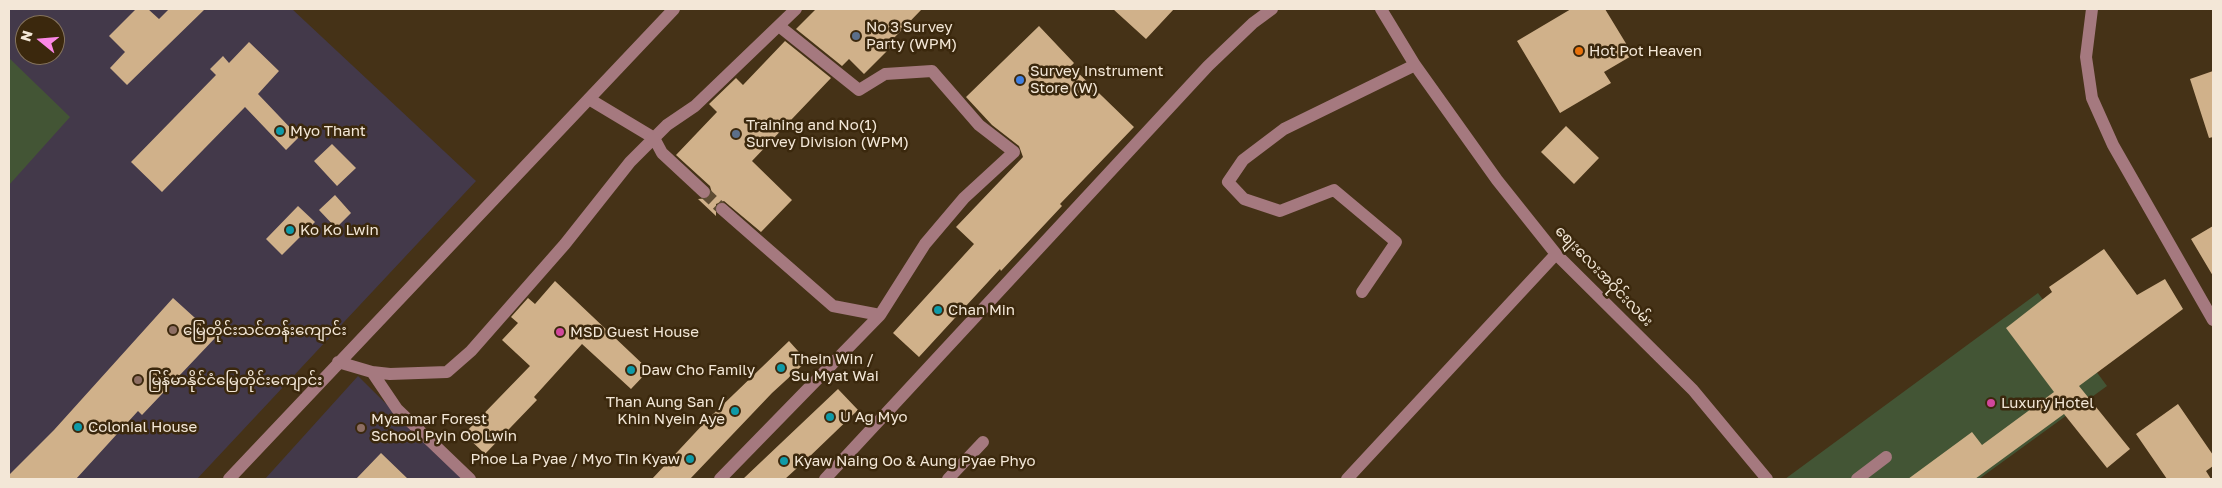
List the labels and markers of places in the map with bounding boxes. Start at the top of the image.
place label: No 3 Survey Party (WPM) [866,18,957,53]
marker: No 3 Survey Party (WPM) [850,30,862,42]
place label: Hot Pot Heaven [1589,42,1702,60]
marker: Hot Pot Heaven [1573,45,1585,57]
place label: Survey Instrument Store (W) [1030,62,1163,97]
marker: Survey Instrument Store (W) [1014,74,1026,86]
place label: Training and No(1) Survey Division (WPM) [746,116,909,151]
place label: Myo Thant [290,122,366,140]
marker: Myo Thant [274,125,286,137]
marker: Training and No(1) Survey Division (WPM) [730,128,742,140]
place label: Ko Ko Lwin [300,221,379,239]
marker: Ko Ko Lwin [284,224,296,236]
place label: Chan Min [948,301,1015,319]
marker: Chan Min [932,304,944,316]
place label: မြေတိုင်းသင်တန်းကျောင်း [183,321,347,339]
place label: MSD Guest House [570,323,699,341]
marker: မြေတိုင်းသင်တန်းကျောင်း [167,324,179,336]
marker: MSD Guest House [554,326,566,338]
place label: Thein Win / Su Myat Wai [791,350,879,385]
place label: Daw Cho Family [641,361,755,379]
marker: Thein Win / Su Myat Wai [775,362,787,374]
marker: Daw Cho Family [625,364,637,376]
place label: မြန်မာနိုင်ငံမြေတိုင်းကျောင်း [148,371,322,389]
marker: မြန်မာနိုင်ငံမြေတိုင်းကျောင်း [132,374,144,386]
place label: Than Aung San / Khin Nyein Aye [606,393,725,428]
place label: Luxury Hotel [2001,394,2094,412]
marker: Luxury Hotel [1985,397,1997,409]
marker: Than Aung San / Khin Nyein Aye [729,405,741,417]
place label: U Ag Myo [840,408,908,426]
place label: Myanmar Forest School Pyin Oo Lwin [371,410,517,445]
marker: U Ag Myo [824,411,836,423]
place label: Colonial House [88,418,197,436]
marker: Colonial House [72,421,84,433]
marker: Myanmar Forest School Pyin Oo Lwin [355,422,367,434]
place label: Phoe La Pyae / Myo Tin Kyaw [470,450,680,468]
place label: Kyaw Naing Oo & Aung Pyae Phyo [794,452,1036,470]
marker: Phoe La Pyae / Myo Tin Kyaw [684,453,696,465]
marker: Kyaw Naing Oo & Aung Pyae Phyo [778,455,790,467]

